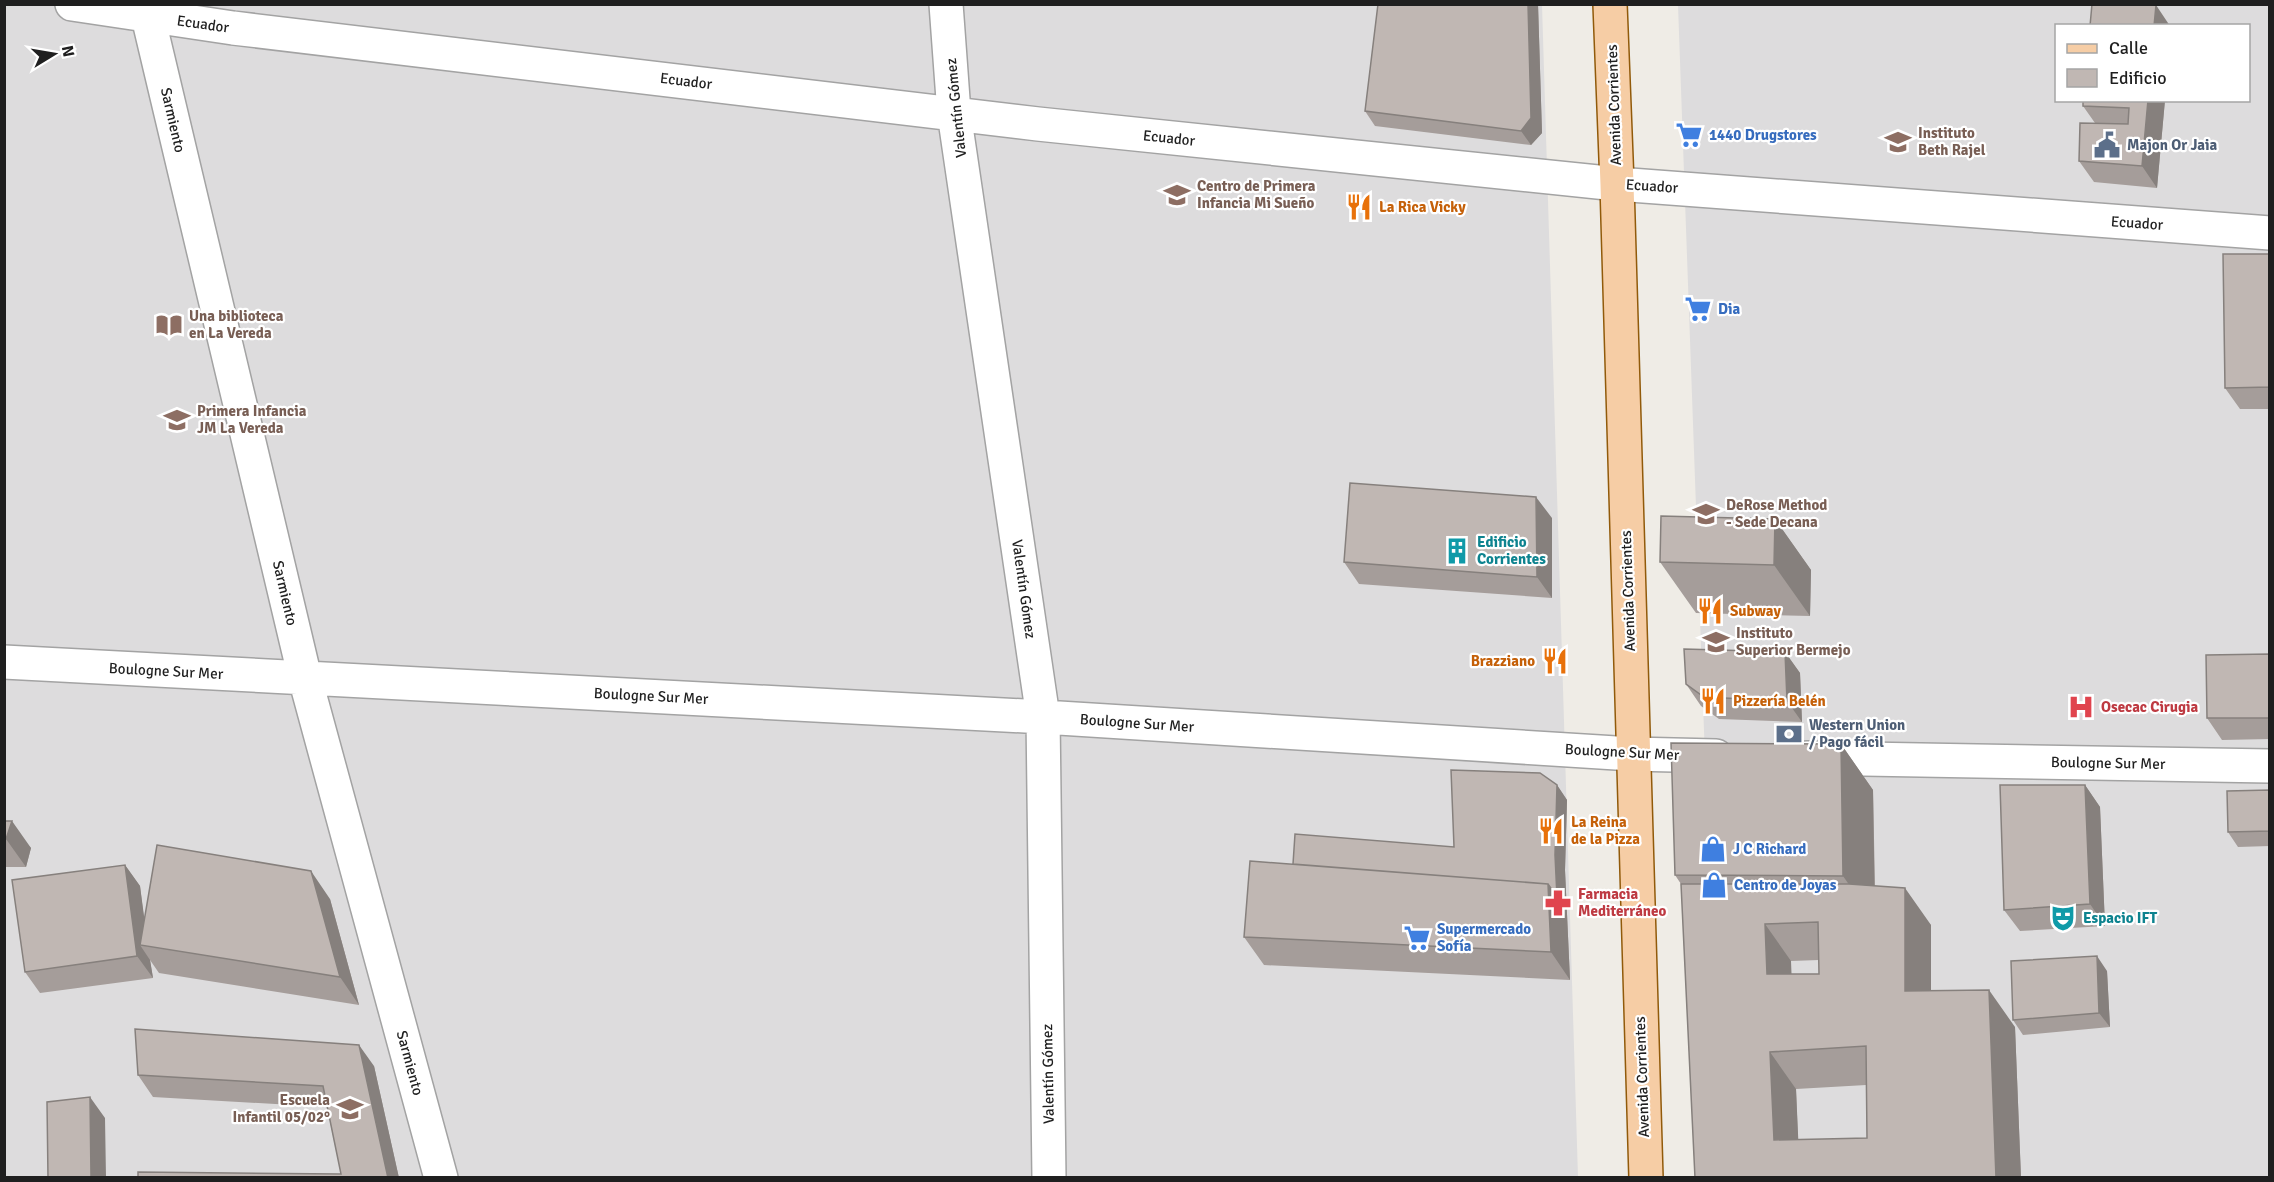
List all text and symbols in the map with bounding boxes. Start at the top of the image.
street label: Ecuador [176,11,231,37]
north arrow [24,24,84,84]
legend [2055,24,2250,102]
text: Calle [2109,37,2148,59]
text: N [57,44,79,59]
street label: Avenida Corrientes [1603,44,1625,166]
street label: Valentín Gómez [942,57,970,159]
text: Edificio [2109,67,2167,89]
street label: Ecuador [659,69,714,93]
street label: Sarmiento [157,86,189,154]
supermarket icon: 1440 Drugstores [1674,120,1704,150]
place label: Instituto Beth Rajel [1918,124,1986,159]
street label: Ecuador [1142,126,1196,150]
place label: 1440 Drugstores [1709,126,1817,144]
school or university icon: Instituto Beth Rajel [1883,127,1913,157]
public building icon: Majon Or Jaia [2092,130,2122,160]
place label: Majon Or Jaia [2127,136,2217,154]
street label: Ecuador [1625,175,1679,197]
place label: Centro de Primera Infancia Mi Sueño [1197,177,1316,212]
school or university icon: Centro de Primera Infancia Mi Sueño [1162,180,1192,210]
restaurant icon: La Rica Vicky [1344,192,1374,222]
place label: La Rica Vicky [1379,198,1466,216]
street label: Ecuador [2110,212,2164,234]
supermarket icon: Dia [1683,294,1713,324]
place label: Dia [1718,300,1740,318]
place label: Una biblioteca en La Vereda [189,307,284,342]
library icon: Una biblioteca en La Vereda [154,310,184,340]
place label: Primera Infancia JM La Vereda [197,402,307,437]
school or university icon: Primera Infancia JM La Vereda [162,405,192,435]
place label: DeRose Method - Sede Decana [1726,496,1827,531]
school or university icon: DeRose Method - Sede Decana [1691,499,1721,529]
street label: Avenida Corrientes [1617,530,1639,652]
place label: Edificio Corrientes [1477,533,1546,568]
building icon: Edificio Corrientes [1442,536,1472,566]
street label: Valentín Gómez [1008,538,1040,640]
street label: Sarmiento [269,559,301,627]
restaurant icon: Subway [1695,596,1725,626]
place label: Subway [1730,602,1781,620]
place label: Instituto Superior Bermejo [1736,624,1851,659]
school or university icon: Instituto Superior Bermejo [1701,627,1731,657]
restaurant icon: Brazziano [1540,646,1570,676]
place label: Brazziano [1471,652,1535,670]
street label: Boulogne Sur Mer [108,659,224,683]
street label: Boulogne Sur Mer [593,684,709,708]
restaurant icon: Pizzería Belén [1698,686,1728,716]
place label: Pizzería Belén [1733,692,1826,710]
hospital icon: Osecac Cirugia [2066,692,2096,722]
place label: Osecac Cirugia [2101,698,2199,716]
street label: Boulogne Sur Mer [1079,710,1195,736]
place label: Western Union / Pago fácil [1809,716,1905,751]
bank icon: Western Union / Pago fácil [1774,719,1804,749]
street label: Boulogne Sur Mer [1564,740,1680,764]
street label: Boulogne Sur Mer [2051,753,2166,773]
place label: La Reina de la Pizza [1571,813,1640,848]
restaurant icon: La Reina de la Pizza [1536,816,1566,846]
shop icon: J C Richard [1698,834,1728,864]
place label: J C Richard [1733,840,1806,858]
shop icon: Centro de Joyas [1699,870,1729,900]
place label: Centro de Joyas [1734,876,1837,894]
place label: Farmacia Mediterráneo [1578,885,1666,920]
pharmacy icon: Farmacia Mediterráneo [1543,888,1573,918]
theatre icon: Espacio IFT [2048,903,2078,933]
place label: Espacio IFT [2083,909,2158,927]
place label: Supermercado Sofía [1437,920,1531,955]
supermarket icon: Supermercado Sofía [1402,923,1432,953]
street label: Avenida Corrientes [1631,1016,1653,1138]
street label: Valentín Gómez [1038,1024,1058,1124]
street label: Sarmiento [393,1029,427,1097]
place label: Escuela Infantil 05/02° [232,1091,330,1126]
school or university icon: Escuela Infantil 05/02° [335,1094,365,1124]

